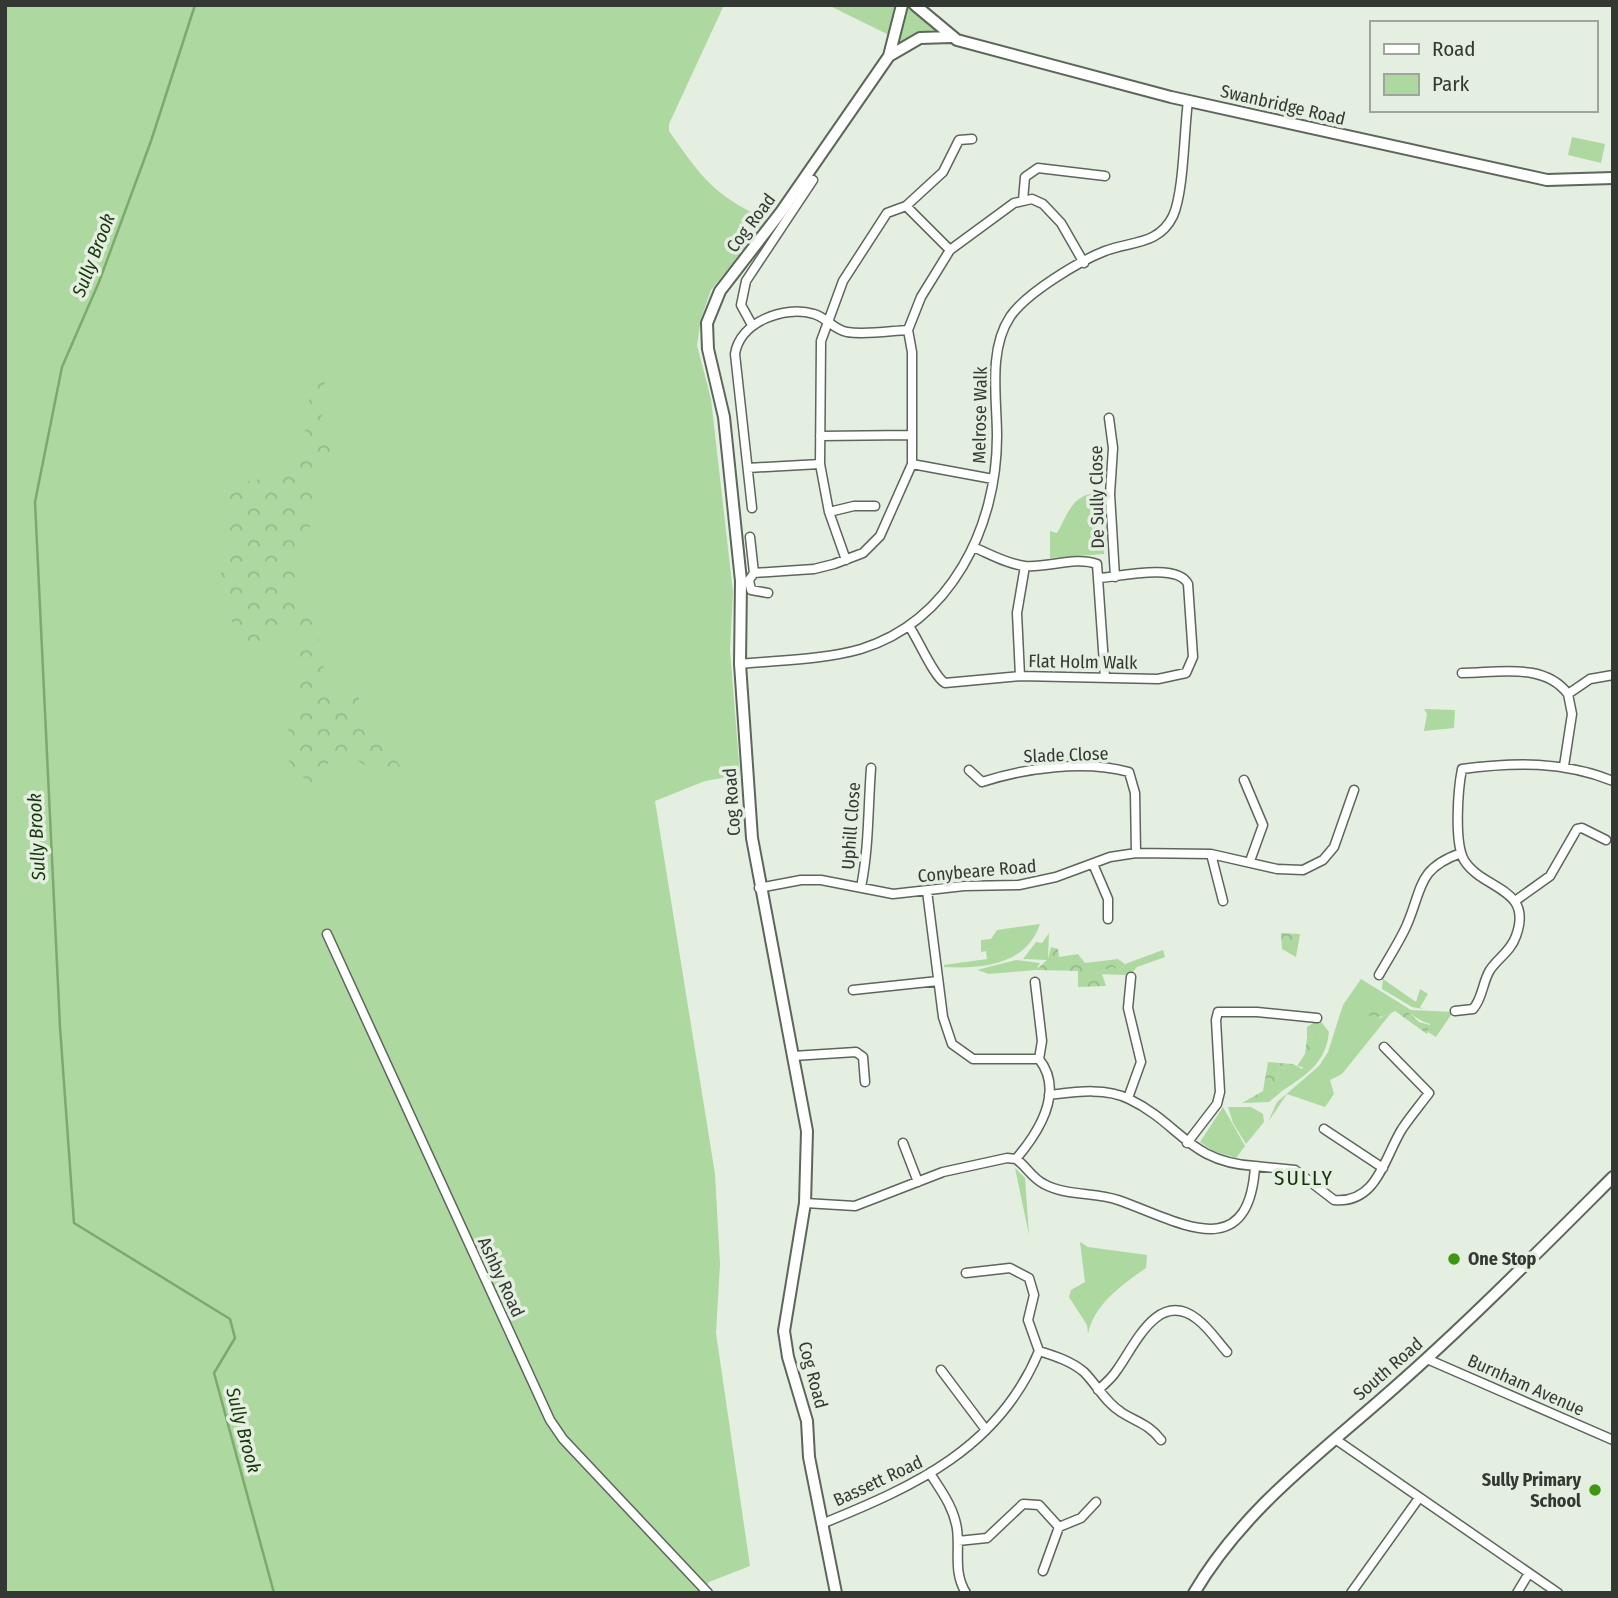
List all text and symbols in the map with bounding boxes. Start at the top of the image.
legend [1370,21,1597,112]
text: Road [1432,36,1476,62]
text: Park [1432,71,1470,97]
street label: Swanbridge Road [1218,80,1348,130]
street label: Cog Road [722,189,780,257]
water label: Sully Brook [67,210,120,301]
street label: Melrose Walk [968,366,992,464]
street label: De Sully Close [1085,445,1109,549]
street label: Flat Holm Walk [1028,650,1138,674]
street label: Slade Close [1023,743,1109,767]
street label: Cog Road [719,767,745,837]
street label: Uphill Close [837,781,865,870]
water label: Sully Brook [23,793,50,882]
street label: Conybeare Road [917,855,1037,887]
district label: SULLY [1274,1165,1334,1191]
street label: Ashby Road [473,1234,529,1320]
place label: One Stop [1468,1248,1537,1270]
marker: One Stop [1446,1251,1462,1267]
street label: South Road [1349,1333,1427,1405]
street label: Cog Road [794,1339,832,1411]
street label: Burnham Avenue [1464,1349,1588,1421]
water label: Sully Brook [221,1384,266,1475]
street label: Bassett Road [830,1451,926,1511]
place label: Sully Primary School [1482,1469,1581,1512]
marker: Sully Primary School [1587,1482,1603,1498]

